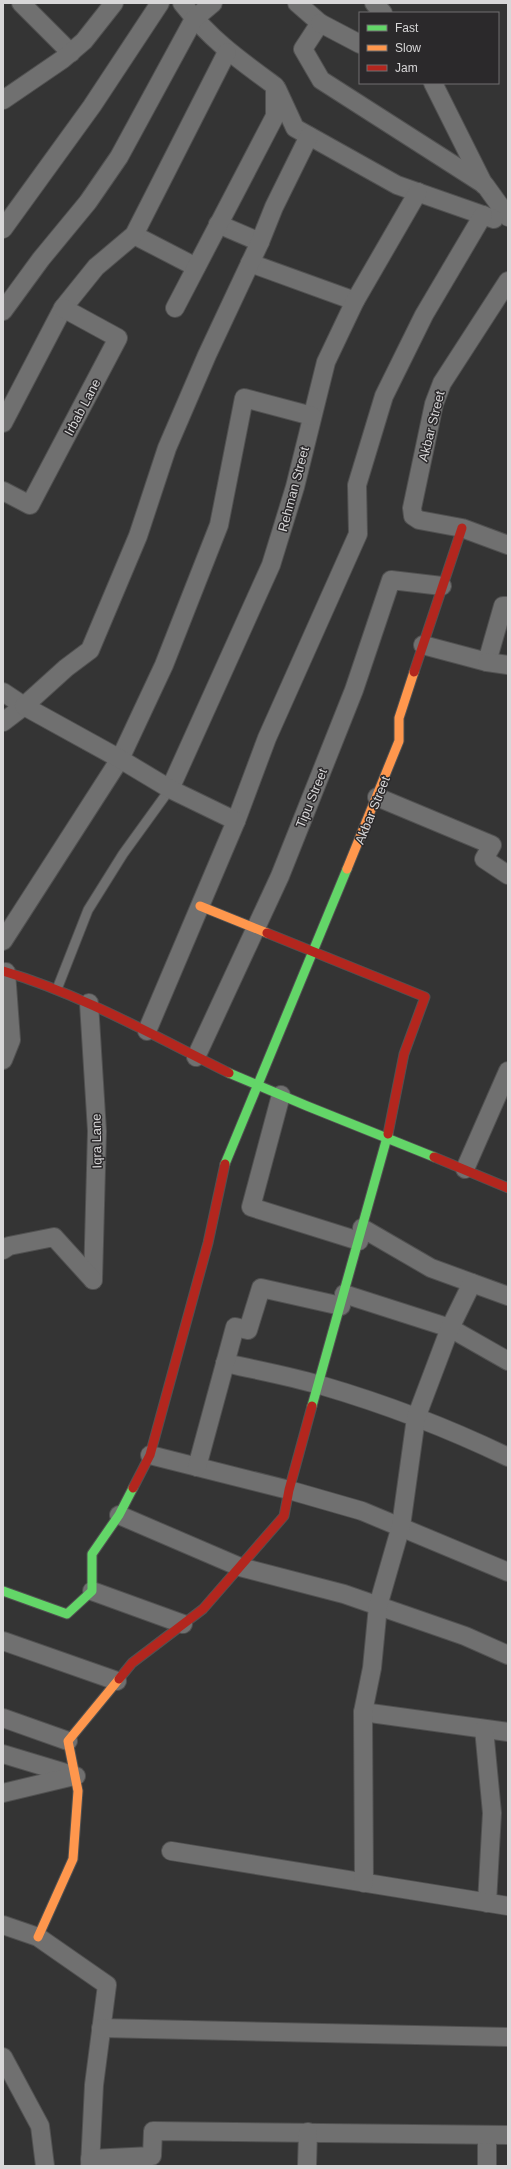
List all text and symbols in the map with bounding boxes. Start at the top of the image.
legend [359,12,499,84]
text: Fast [395,21,419,35]
text: Slow [395,41,421,55]
text: Jam [395,61,418,75]
street label: Irbab Lane [61,376,104,438]
street label: Akbar Street [415,389,448,463]
street label: Rehman Street [275,445,312,533]
street label: Tipu Street [293,766,330,830]
street label: Akbar Street [352,774,393,846]
street label: Iqra Lane [89,1113,104,1169]

